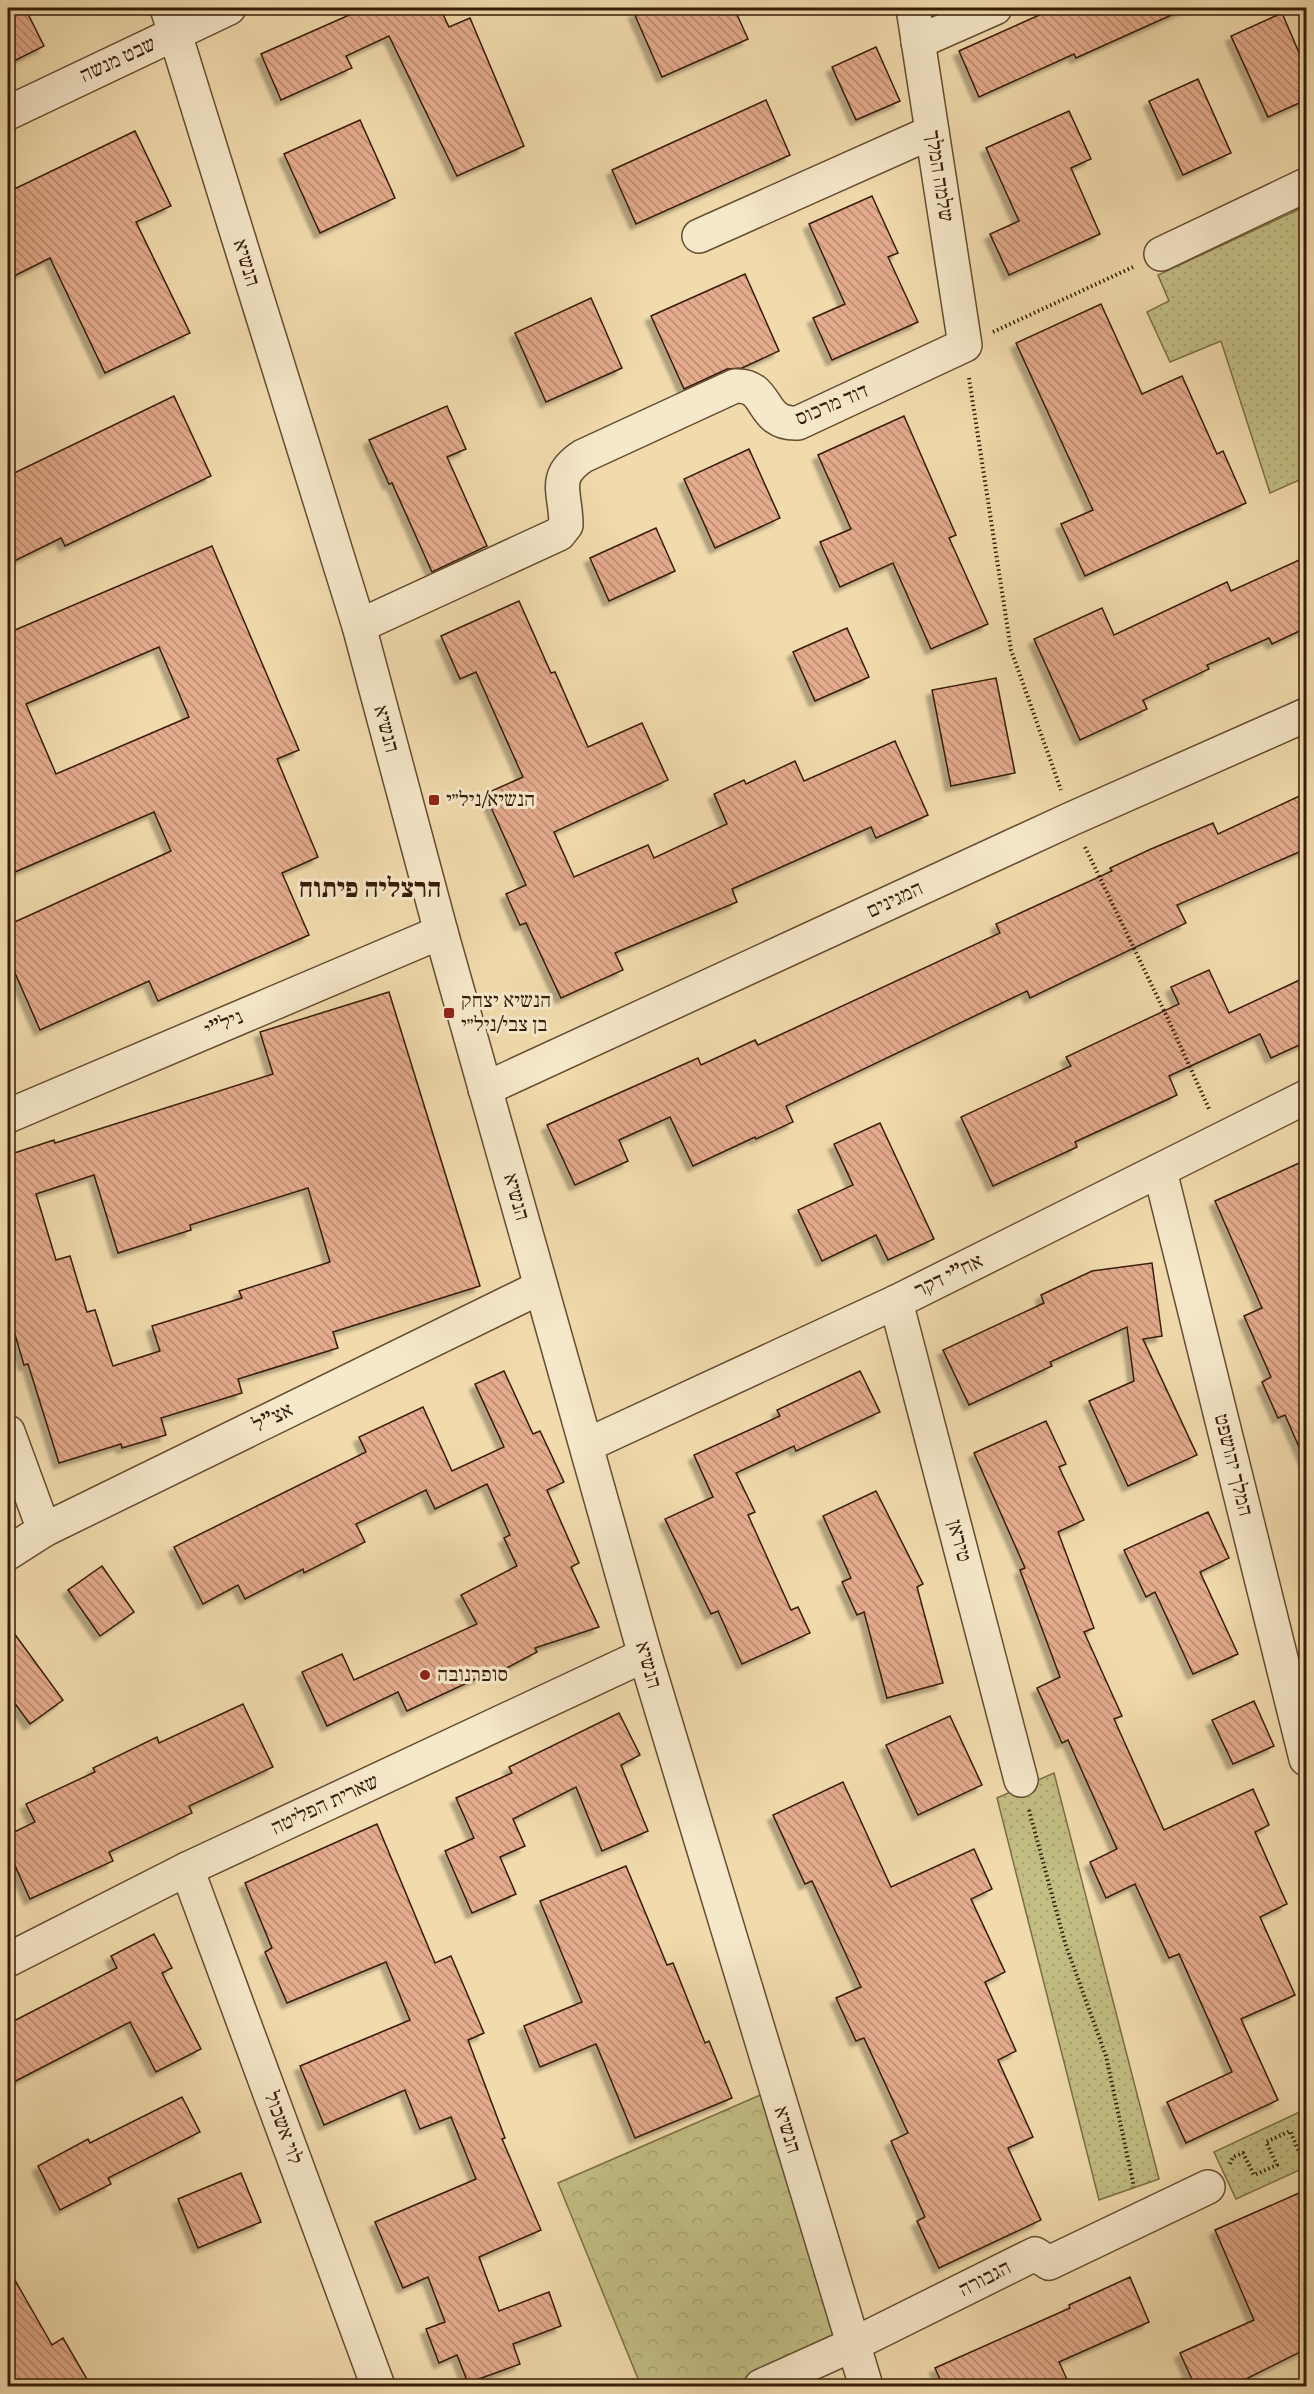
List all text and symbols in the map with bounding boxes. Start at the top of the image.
street label: שבט מנשה [76,31,160,89]
street label: שלמה המלך [919,128,959,224]
street label: הנשיא [227,236,265,290]
street label: דוד מרכוס [792,378,872,432]
street label: הנשיא [367,703,405,755]
place label: הנשיא/ניל״י [446,787,535,813]
marker: הנשיא/ניל״י [427,793,441,807]
district label: הרצליה פיתוח [298,872,442,906]
street label: המגינים [863,876,927,924]
place label: הנשיא יצחק בן צבי/ניל״י [461,988,551,1038]
street label: ניל"י [201,1004,247,1044]
marker: הנשיא יצחק בן צבי/ניל״י [442,1006,456,1020]
street label: הנשיא [497,1170,535,1224]
street label: אח"י דקר [910,1248,988,1304]
street label: אצ"ל [249,1397,297,1439]
street label: המלך יהושפט [1208,1411,1258,1519]
street label: טיראן [941,1517,977,1565]
street label: הנשיא [629,1638,667,1692]
place label: סופרנובה [437,1662,508,1688]
marker: סופרנובה [418,1668,432,1682]
street label: שארית הפליטה [267,1769,383,1841]
street label: לוי אשכול [258,2088,308,2168]
street label: הנשיא [768,2103,806,2157]
street label: הגבורה [954,2255,1016,2303]

